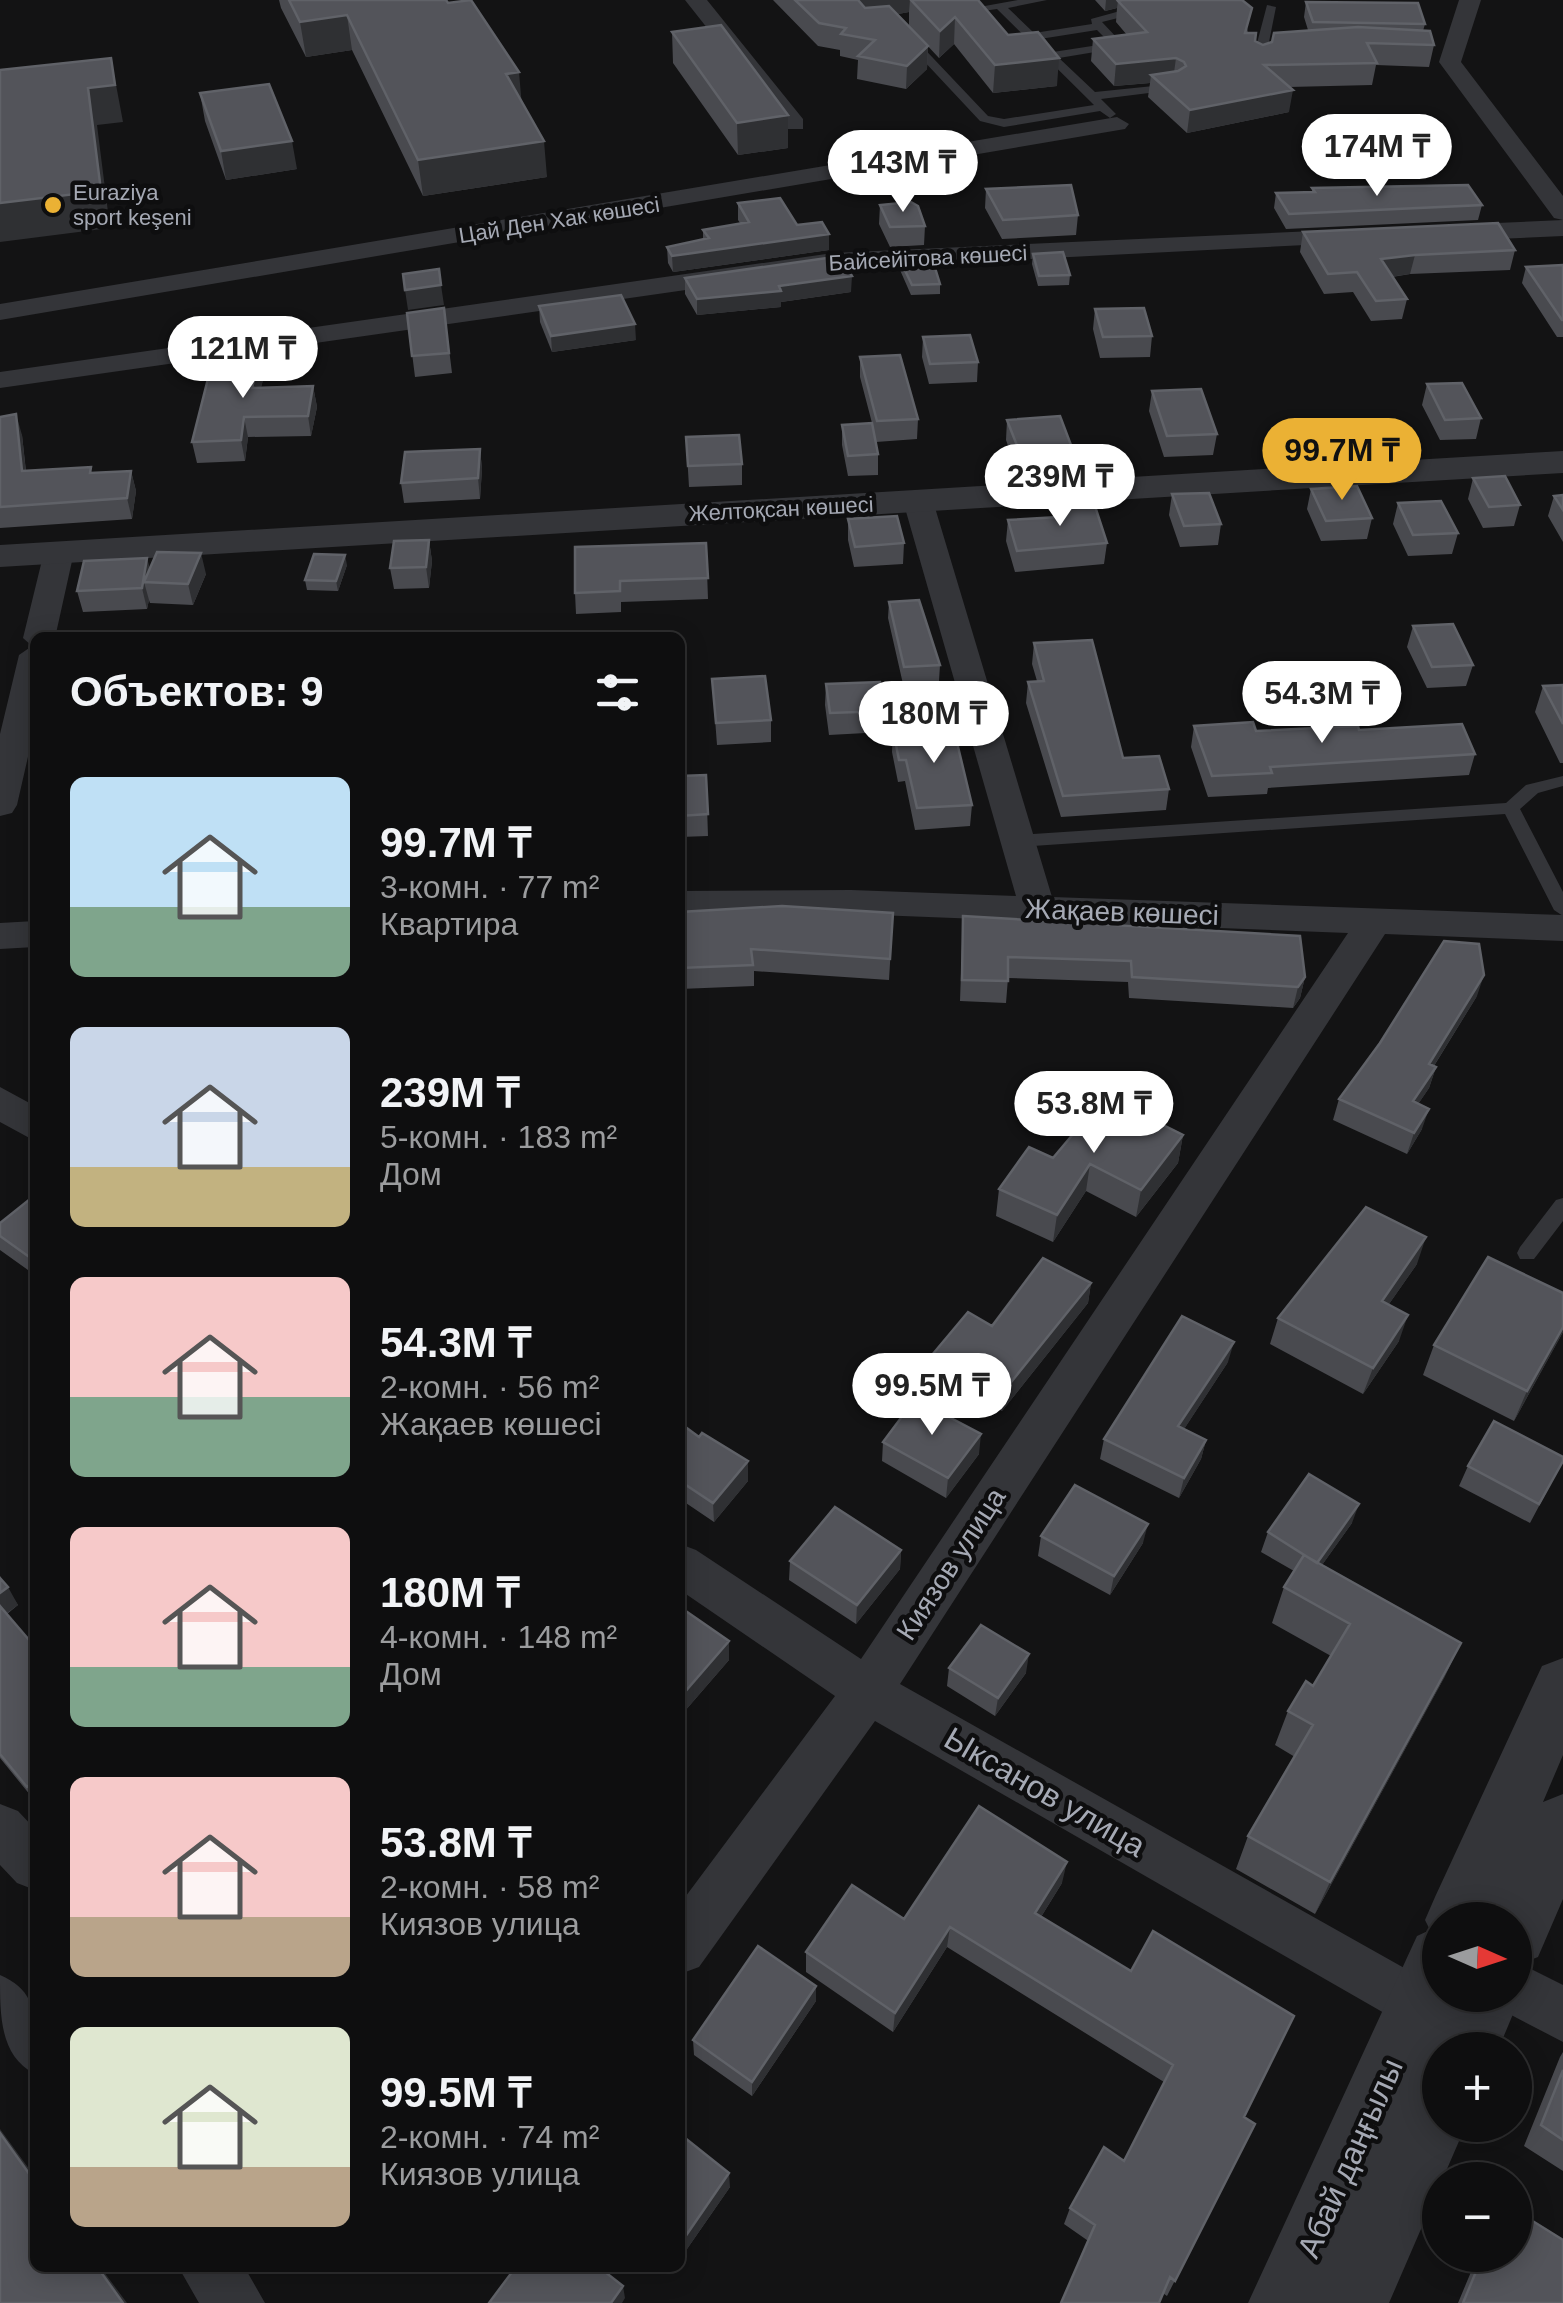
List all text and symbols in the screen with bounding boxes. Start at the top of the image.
pin: 174M ₸ [1296,114,1458,199]
text: 174M ₸ [1324,128,1430,164]
pin: 143M ₸ [822,130,984,215]
text: 143M ₸ [850,144,956,180]
place label: Euraziya sport keşeni [73,180,192,230]
street label: Цай Ден Хак көшесі [457,192,661,248]
marker: Euraziya sport keşeni [42,194,64,216]
street label: Байсейітова көшесі [828,240,1028,276]
pin: 121M ₸ [162,316,324,401]
text: 121M ₸ [190,330,296,366]
pin: 99.7M ₸ [1250,418,1434,503]
text: 99.7M ₸ [1284,432,1400,468]
pin: 239M ₸ [979,444,1141,529]
text: 239M ₸ [1007,458,1113,494]
street label: Желтоқсан көшесі [688,492,874,526]
pin: 54.3M ₸ [1230,661,1414,746]
icon: filters [590,665,645,720]
text: Объектов: 9 [70,668,324,715]
text: 54.3M ₸ [1264,675,1380,711]
pin: 180M ₸ [853,681,1015,766]
text: 180M ₸ [881,695,987,731]
icon: home [150,817,270,937]
text: 99.7M ₸ [380,819,531,866]
text: 3-комн. · 77 m² [380,869,599,905]
street label: Жақаев көшесі [1025,893,1219,931]
text: Квартира [380,906,518,942]
icon: home [150,1067,270,1187]
text: 239M ₸ [380,1069,520,1116]
pin: 53.8M ₸ [1002,1071,1186,1156]
text: 53.8M ₸ [1036,1085,1152,1121]
text: 5-комн. · 183 m² [380,1119,617,1155]
text: Дом [380,1156,442,1192]
icon: home [150,1317,270,1437]
text: 54.3M ₸ [380,1319,531,1366]
pin: 99.5M ₸ [840,1353,1024,1438]
text: 99.5M ₸ [874,1367,990,1403]
text: 2-комн. · 56 m² [380,1369,599,1405]
text: Жақаев көшесі [380,1406,602,1442]
street label: Киязов улица [890,1482,1012,1646]
icon: home [150,1567,270,1687]
text: 180M ₸ [380,1569,520,1616]
text: 4-комн. · 148 m² [380,1619,617,1655]
text: Дом [380,1656,442,1692]
street label: Ыксанов улица [938,1720,1152,1864]
icon: home [150,1817,270,1937]
text: 53.8M ₸ [380,1819,531,1866]
text: 2-комн. · 58 m² [380,1869,599,1905]
north arrow [1422,1902,1532,2012]
map controls [1422,1902,1532,2272]
text: Киязов улица [380,1906,580,1942]
button: + [1422,2032,1532,2142]
street label: Абай даңғылы [1290,2053,1410,2263]
icon: home [150,2067,270,2187]
text: 99.5M ₸ [380,2069,531,2116]
text: 2-комн. · 74 m² [380,2119,599,2155]
text: Киязов улица [380,2156,580,2192]
button: − [1422,2162,1532,2272]

